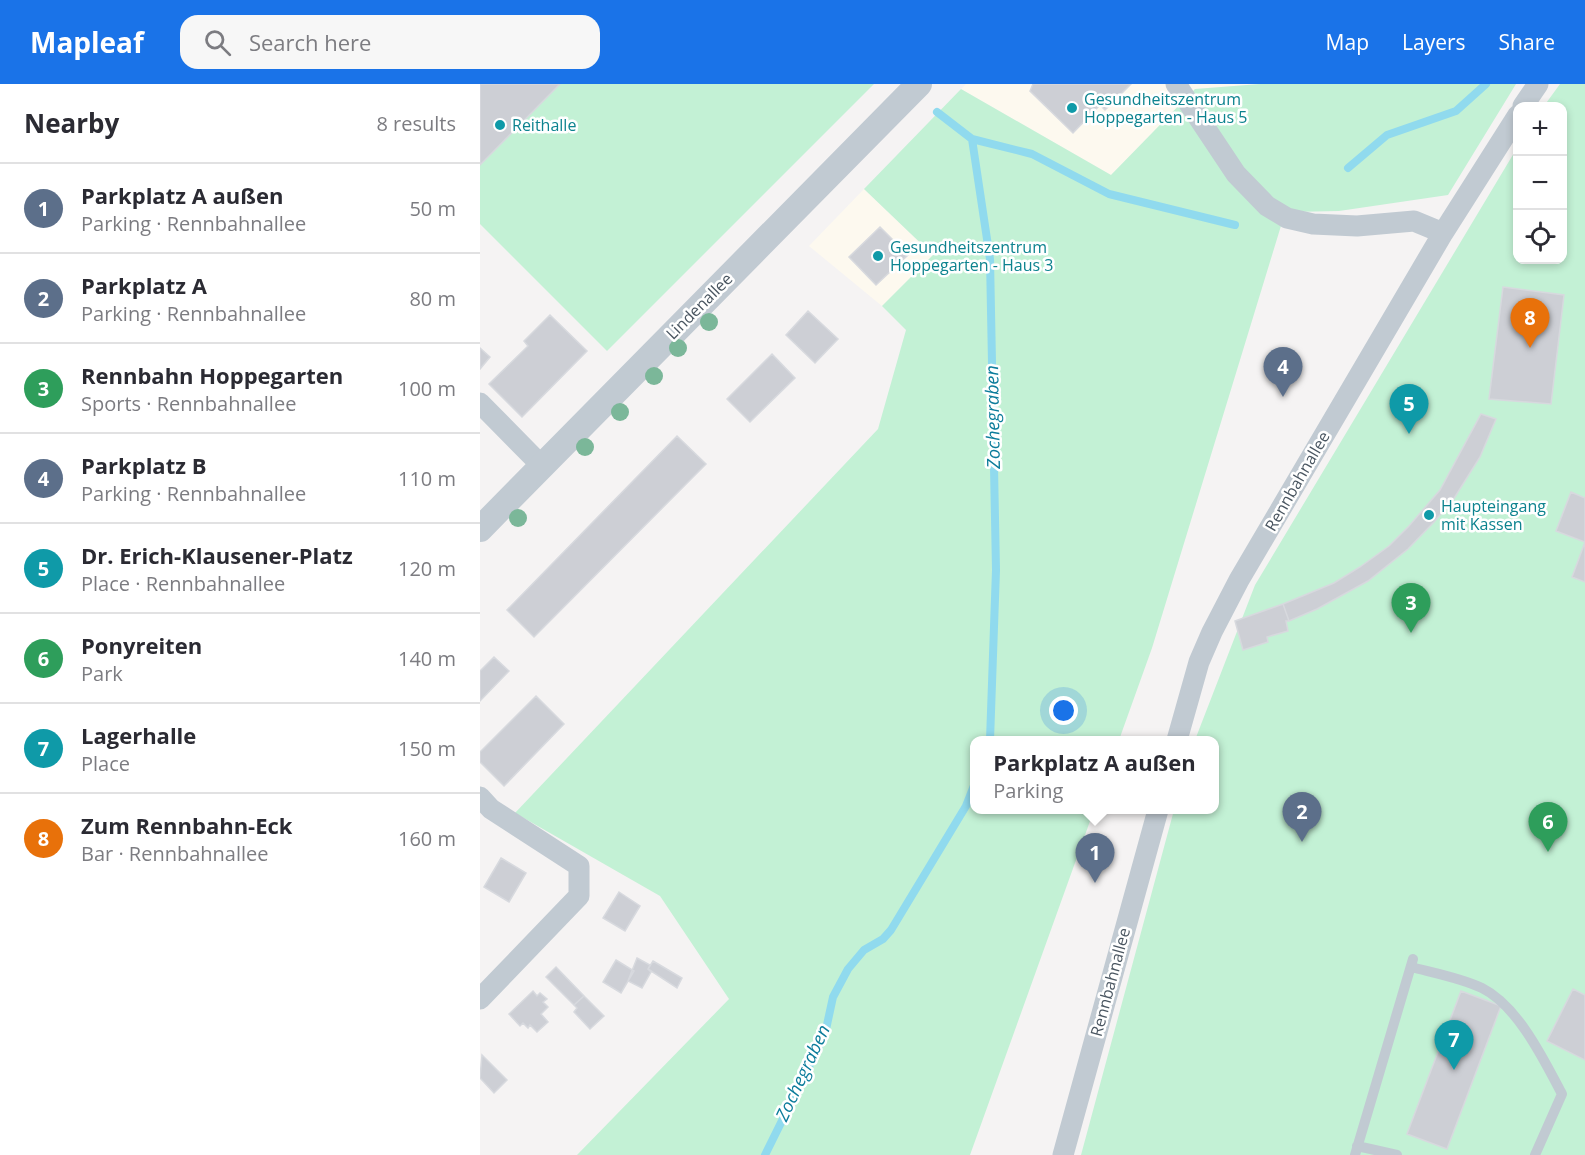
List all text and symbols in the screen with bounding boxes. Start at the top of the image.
search box [180,15,600,69]
text: Mapleaf [30,23,144,61]
icon: search [201,26,234,59]
text: Search here [249,27,371,57]
text: Map [1326,28,1369,56]
text: Layers [1402,28,1466,56]
text: Share [1499,28,1555,56]
place label: Gesundheitszentrum Hoppegarten - Haus 5 [1084,88,1248,128]
marker: Gesundheitszentrum Hoppegarten - Haus 5 [1065,101,1079,115]
map controls [1513,102,1567,264]
button: + [1513,102,1567,156]
text: Nearby [24,105,119,141]
text: 8 results [376,110,456,137]
place label: Reithalle [512,114,576,136]
marker: Reithalle [493,118,507,132]
button: − [1513,156,1567,210]
text: Parkplatz A außen [81,180,283,210]
text: 1 [38,195,49,222]
text: 50 m [409,195,456,222]
text: Parking · Rennbahnallee [81,210,306,237]
button: locate [1513,210,1567,264]
place label: Gesundheitszentrum Hoppegarten - Haus 3 [890,236,1054,276]
marker: Gesundheitszentrum Hoppegarten - Haus 3 [871,249,885,263]
street label: Lindenallee [661,268,737,344]
text: Parkplatz A [81,270,207,300]
text: 2 [38,285,49,312]
text: 80 m [409,285,456,312]
pin: 8 [1510,298,1550,348]
text: Parking · Rennbahnallee [81,300,306,327]
pin: 4 [1264,348,1302,397]
text: Rennbahn Hoppegarten [81,360,343,390]
water label: Zochegraben [979,365,1005,470]
text: 3 [38,375,49,402]
text: 100 m [398,375,456,402]
pin: 5 [1390,384,1428,434]
text: Sports · Rennbahnallee [81,390,296,417]
street label: Rennbahnallee [1260,427,1334,535]
text: Parkplatz B [81,450,206,480]
text: 4 [38,465,49,492]
text: 110 m [398,465,456,492]
text: Parking · Rennbahnallee [81,480,306,507]
place label: Haupteingang mit Kassen [1441,495,1546,535]
marker: Haupteingang mit Kassen [1422,508,1436,522]
text: Dr. Erich-Klausener-Platz [81,540,353,570]
text: 5 [38,555,49,582]
text: 120 m [398,555,456,582]
text: Place · Rennbahnallee [81,570,285,597]
pin: 3 [1392,584,1430,633]
text: Ponyreiten [81,630,202,660]
text: 6 [38,645,49,672]
text: 140 m [398,645,456,672]
text: Park [81,660,123,687]
your location [1049,696,1078,725]
text: Lagerhalle [81,720,196,750]
text: 7 [38,735,49,762]
text: 150 m [398,735,456,762]
popup [970,736,1219,814]
text: Parkplatz A außen [993,747,1196,777]
text: Place [81,750,130,777]
text: Parking [993,777,1063,804]
pin: 2 [1282,792,1322,842]
pin: 6 [1528,802,1568,852]
text: Zum Rennbahn-Eck [81,810,292,840]
text: 8 [38,825,49,852]
text: 160 m [398,825,456,852]
pin: 1 [1076,834,1114,883]
text: Bar · Rennbahnallee [81,840,269,867]
street label: Rennbahnallee [1085,925,1135,1039]
pin: 7 [1434,1020,1474,1070]
water label: Zochegraben [769,1021,835,1125]

